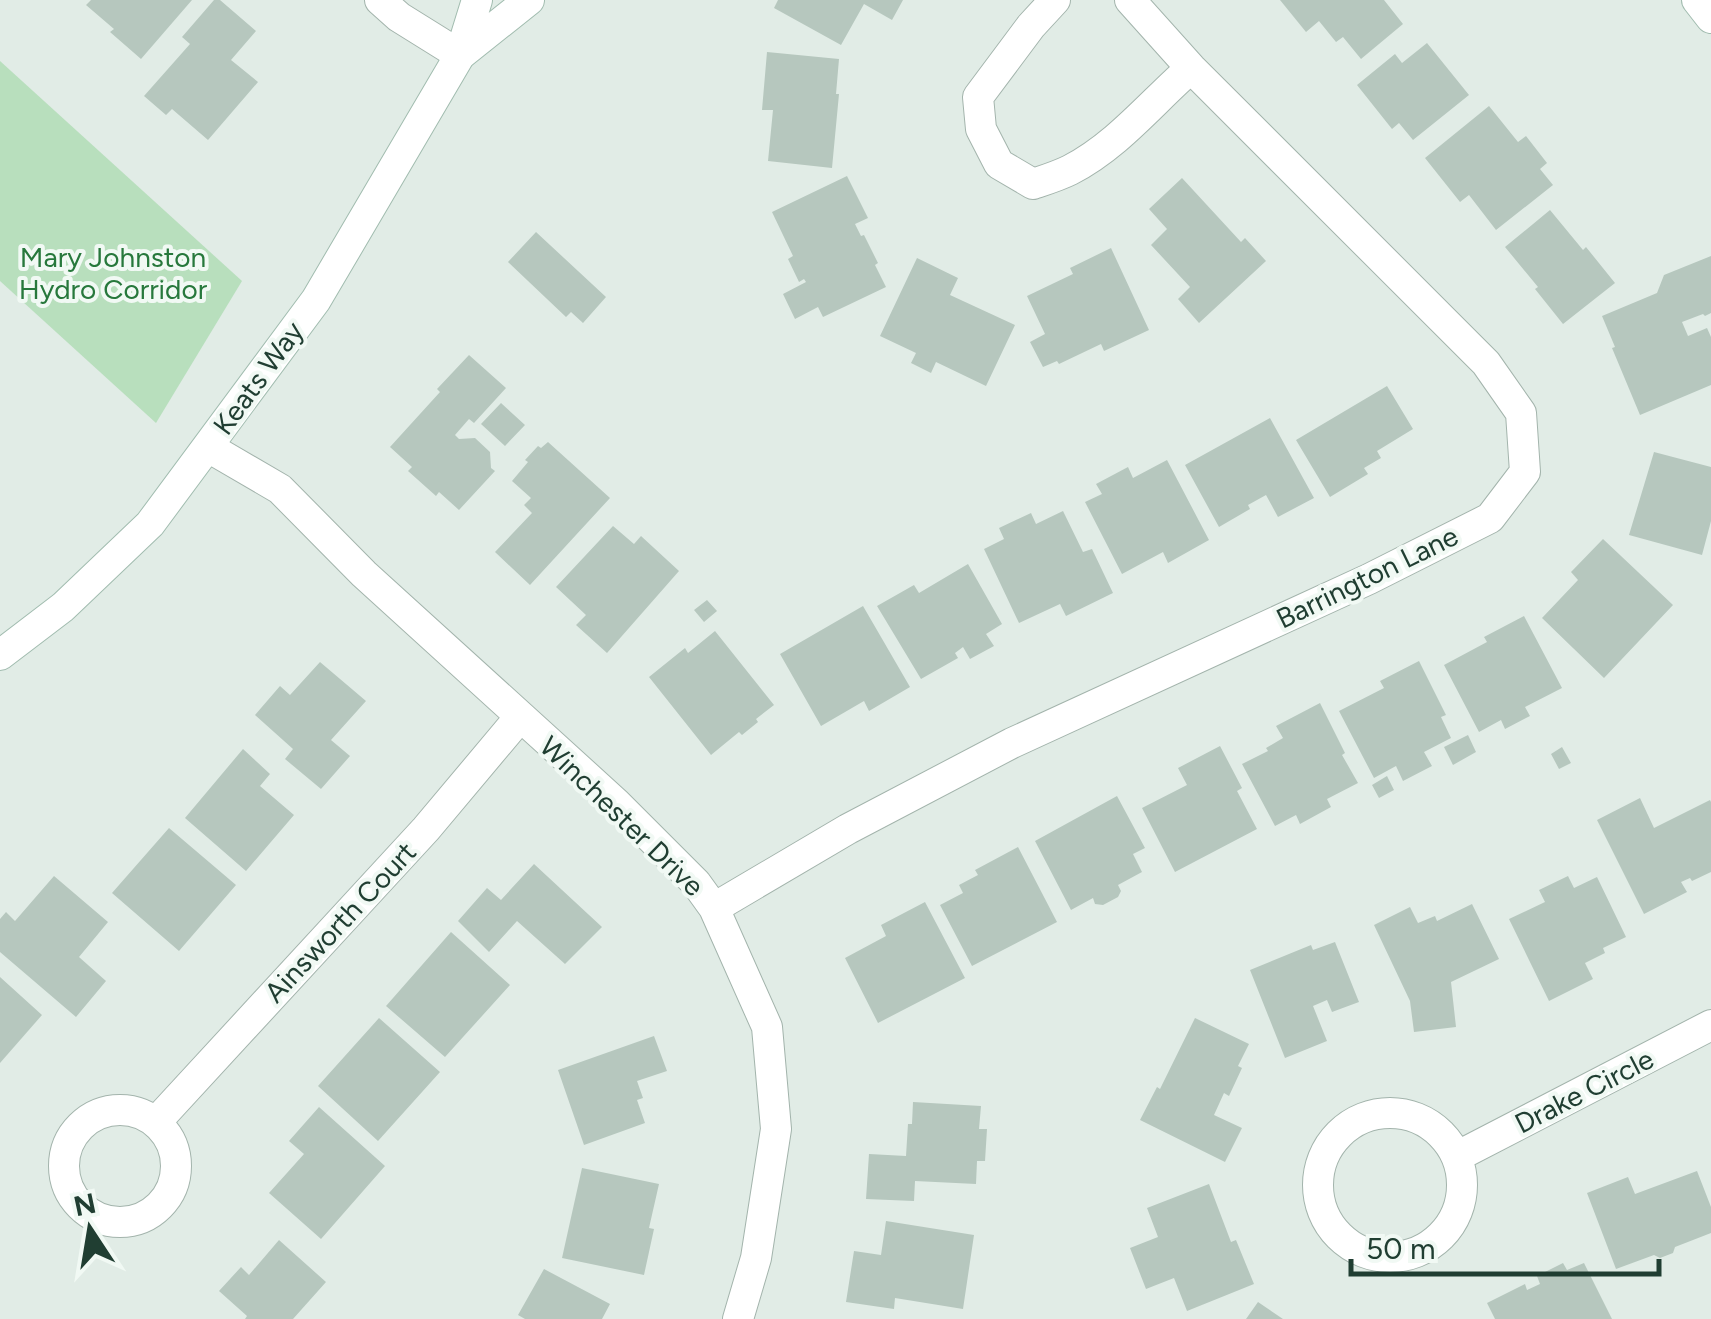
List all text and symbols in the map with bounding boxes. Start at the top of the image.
park label: Mary Johnston Hydro Corridor [19,240,208,306]
street label: Keats Way [206,315,311,441]
street label: Barrington Lane [1271,518,1463,636]
street label: Winchester Drive [533,729,711,903]
street label: Ainsworth Court [257,835,423,1009]
street label: Drake Circle [1509,1042,1659,1140]
north arrow [40,1179,140,1279]
text: N [71,1186,99,1223]
scale bar [1351,1214,1658,1276]
text: 50 m [1366,1230,1435,1267]

